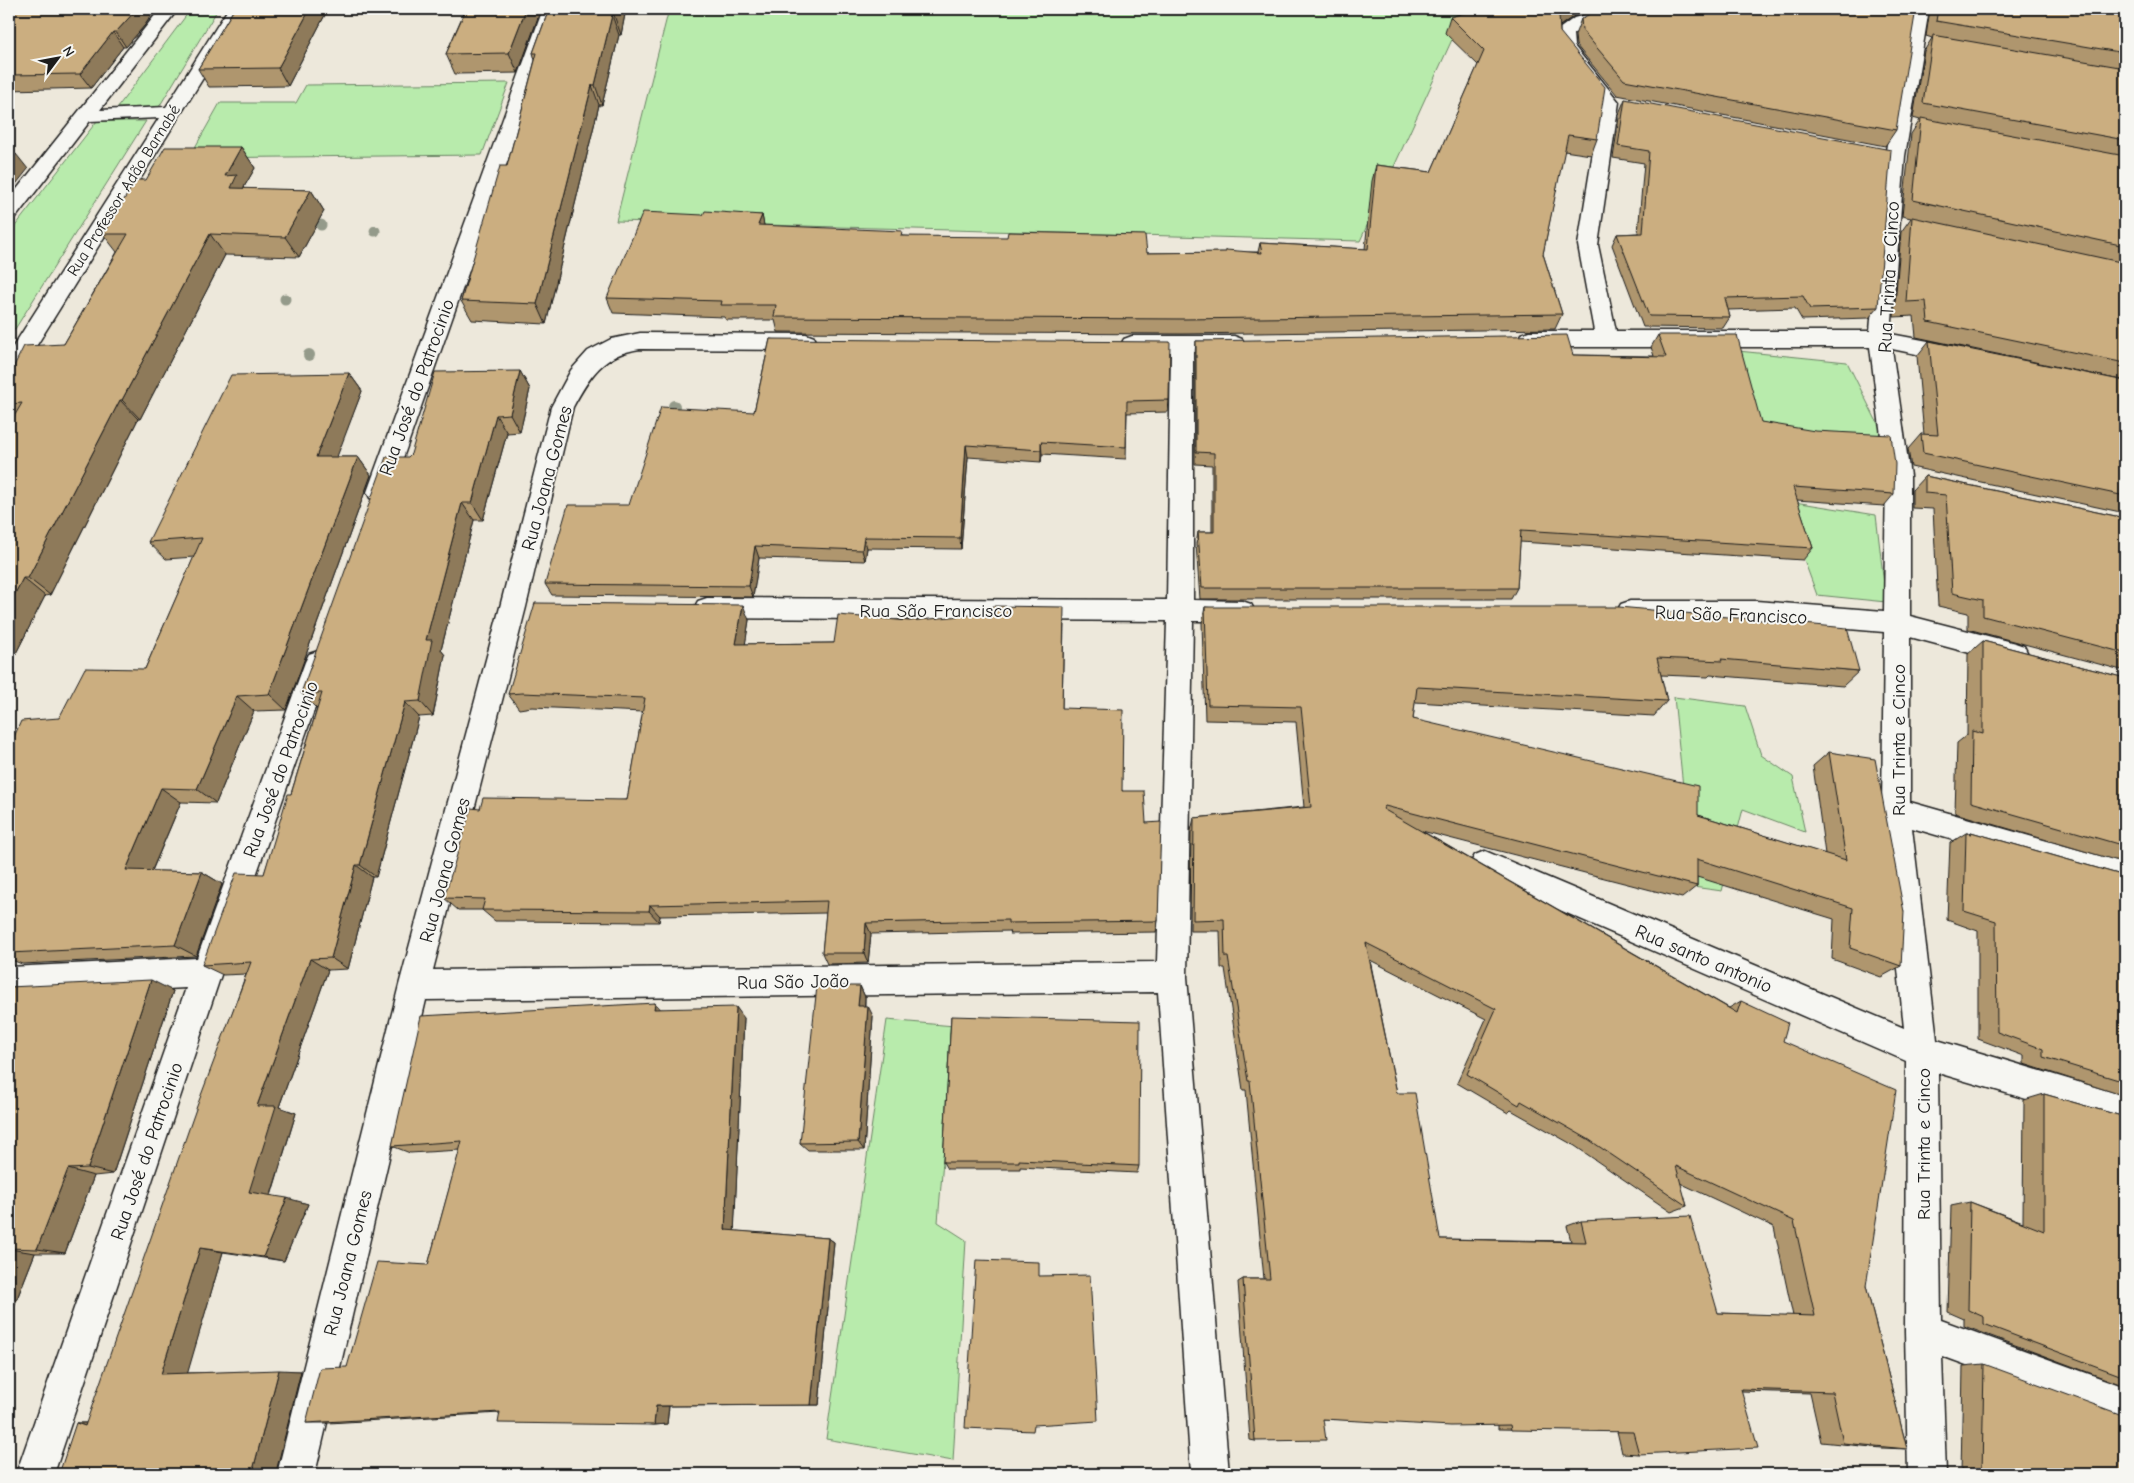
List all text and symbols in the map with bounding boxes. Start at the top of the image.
north arrow [32,32,82,82]
text: N [59,43,78,60]
street label: Rua Professor Adão Barnabé [64,102,184,279]
street label: Rua Trinta e Cinco [1874,201,1904,354]
street label: Rua José do Patrocinio [375,296,459,479]
street label: Rua Joana Gomes [517,403,577,553]
street label: Rua São Francisco [860,600,1012,622]
street label: Rua São Francisco [1654,601,1808,629]
street label: Rua Trinta e Cinco [1888,664,1910,816]
street label: Rua José do Patrocinio [239,678,323,861]
street label: Rua Joana Gomes [415,795,475,945]
street label: Rua santo antonio [1632,920,1775,998]
street label: Rua São João [737,970,849,994]
street label: Rua José do Patrocinio [106,1059,188,1243]
street label: Rua Trinta e Cinco [1913,1068,1935,1220]
street label: Rua Joana Gomes [319,1188,377,1338]

